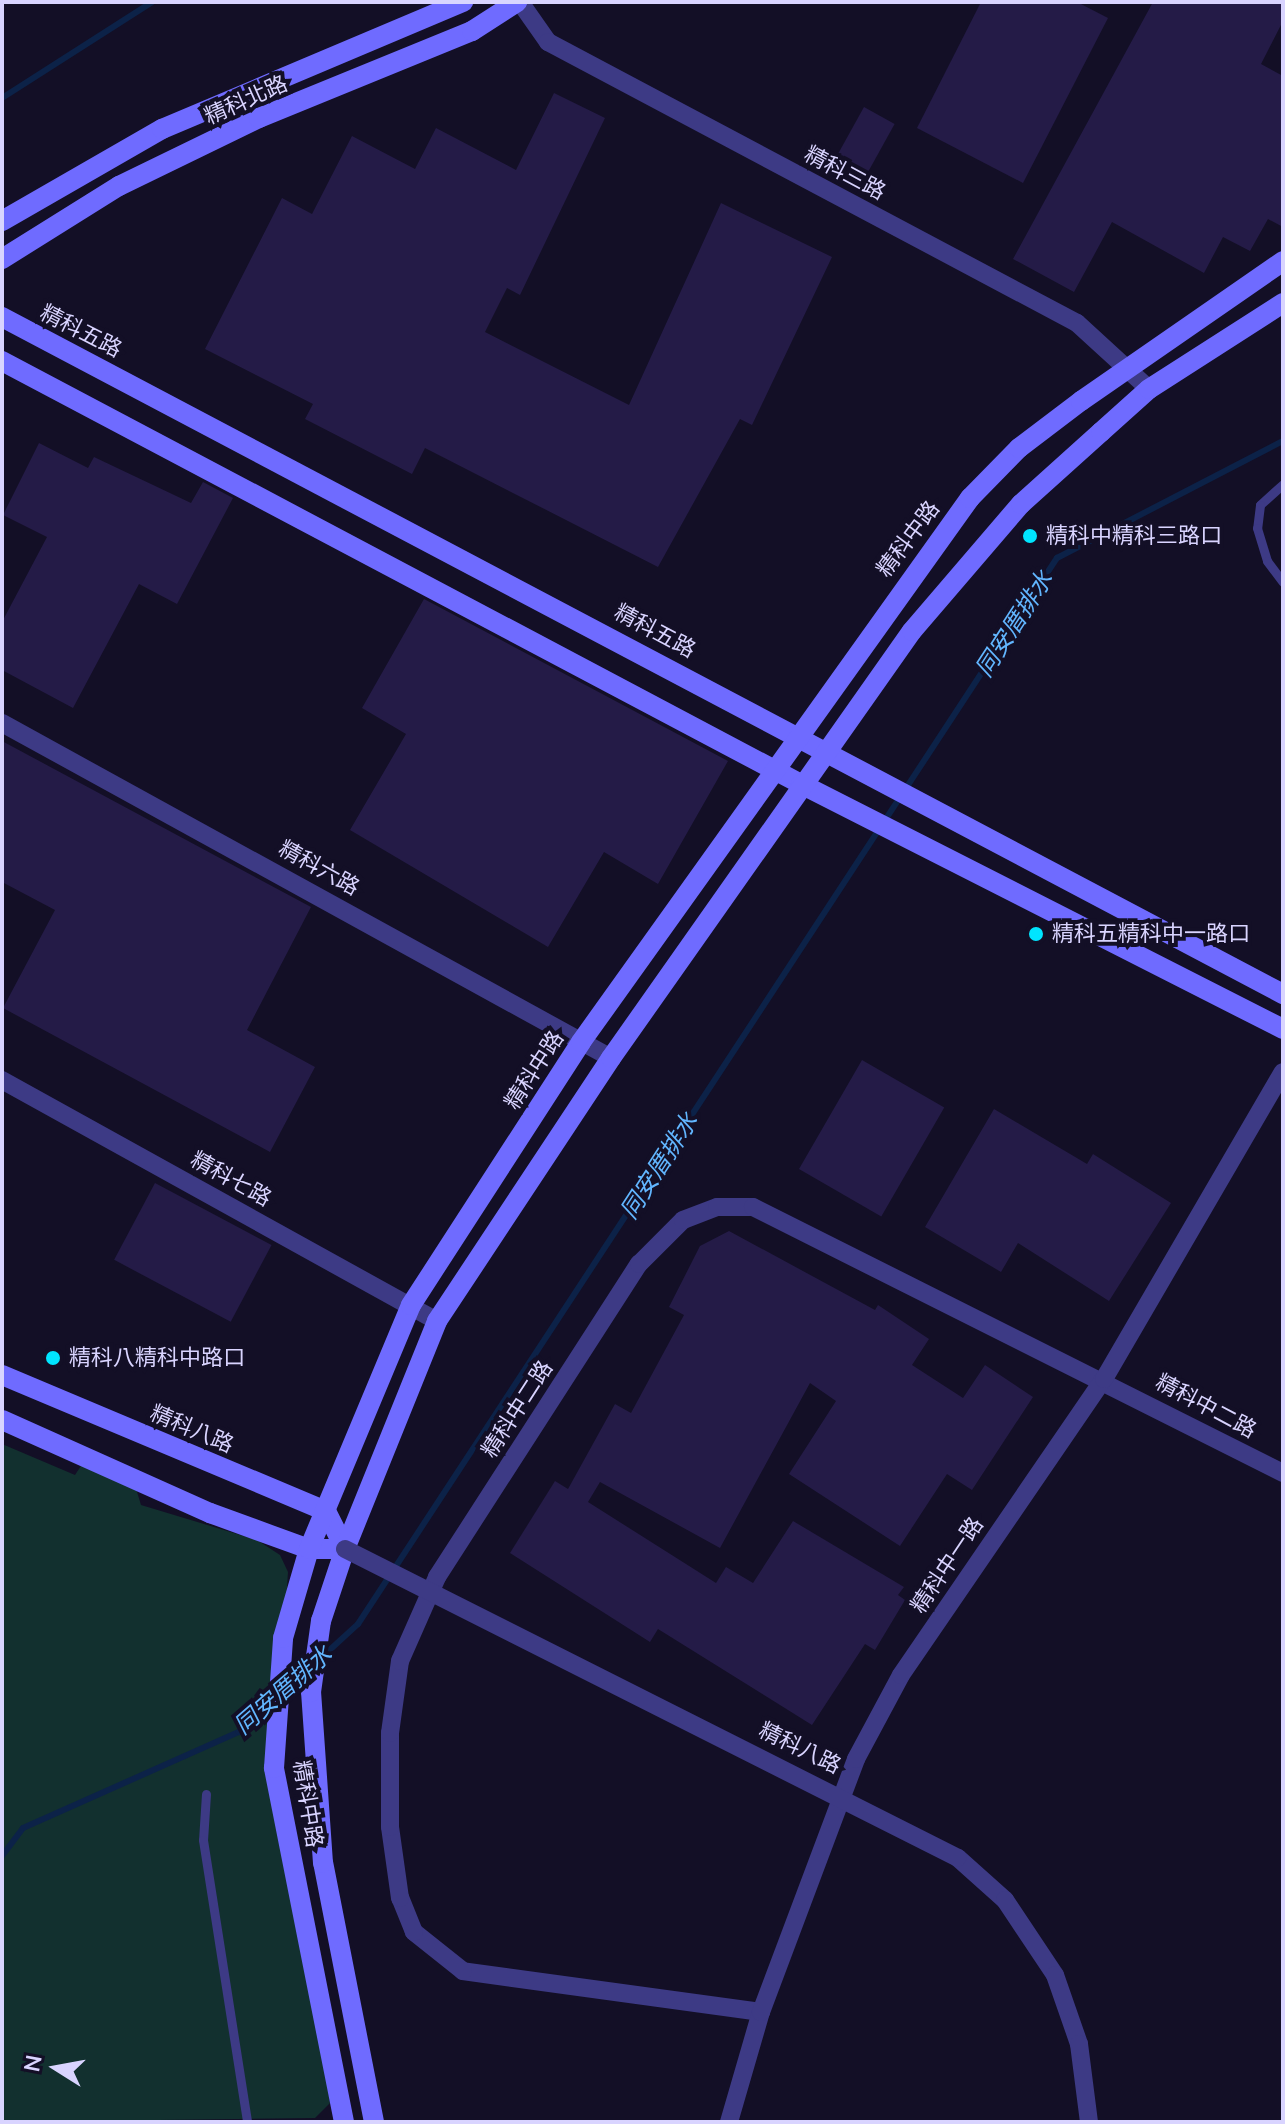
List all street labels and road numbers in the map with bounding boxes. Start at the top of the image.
street label: 精科北路 [200,70,292,130]
street label: 精科三路 [800,141,890,205]
street label: 精科五路 [36,299,126,363]
street label: 精科中路 [871,496,945,582]
street label: 精科五路 [610,599,700,663]
street label: 精科六路 [274,835,364,901]
street label: 精科中路 [499,1026,569,1114]
street label: 精科七路 [186,1146,276,1212]
street label: 精科中二路 [476,1356,558,1462]
street label: 精科中二路 [1151,1369,1261,1443]
street label: 精科八路 [146,1400,238,1458]
street label: 精科中一路 [905,1512,989,1618]
street label: 精科八路 [755,1717,845,1779]
street label: 精科中路 [288,1758,328,1850]

